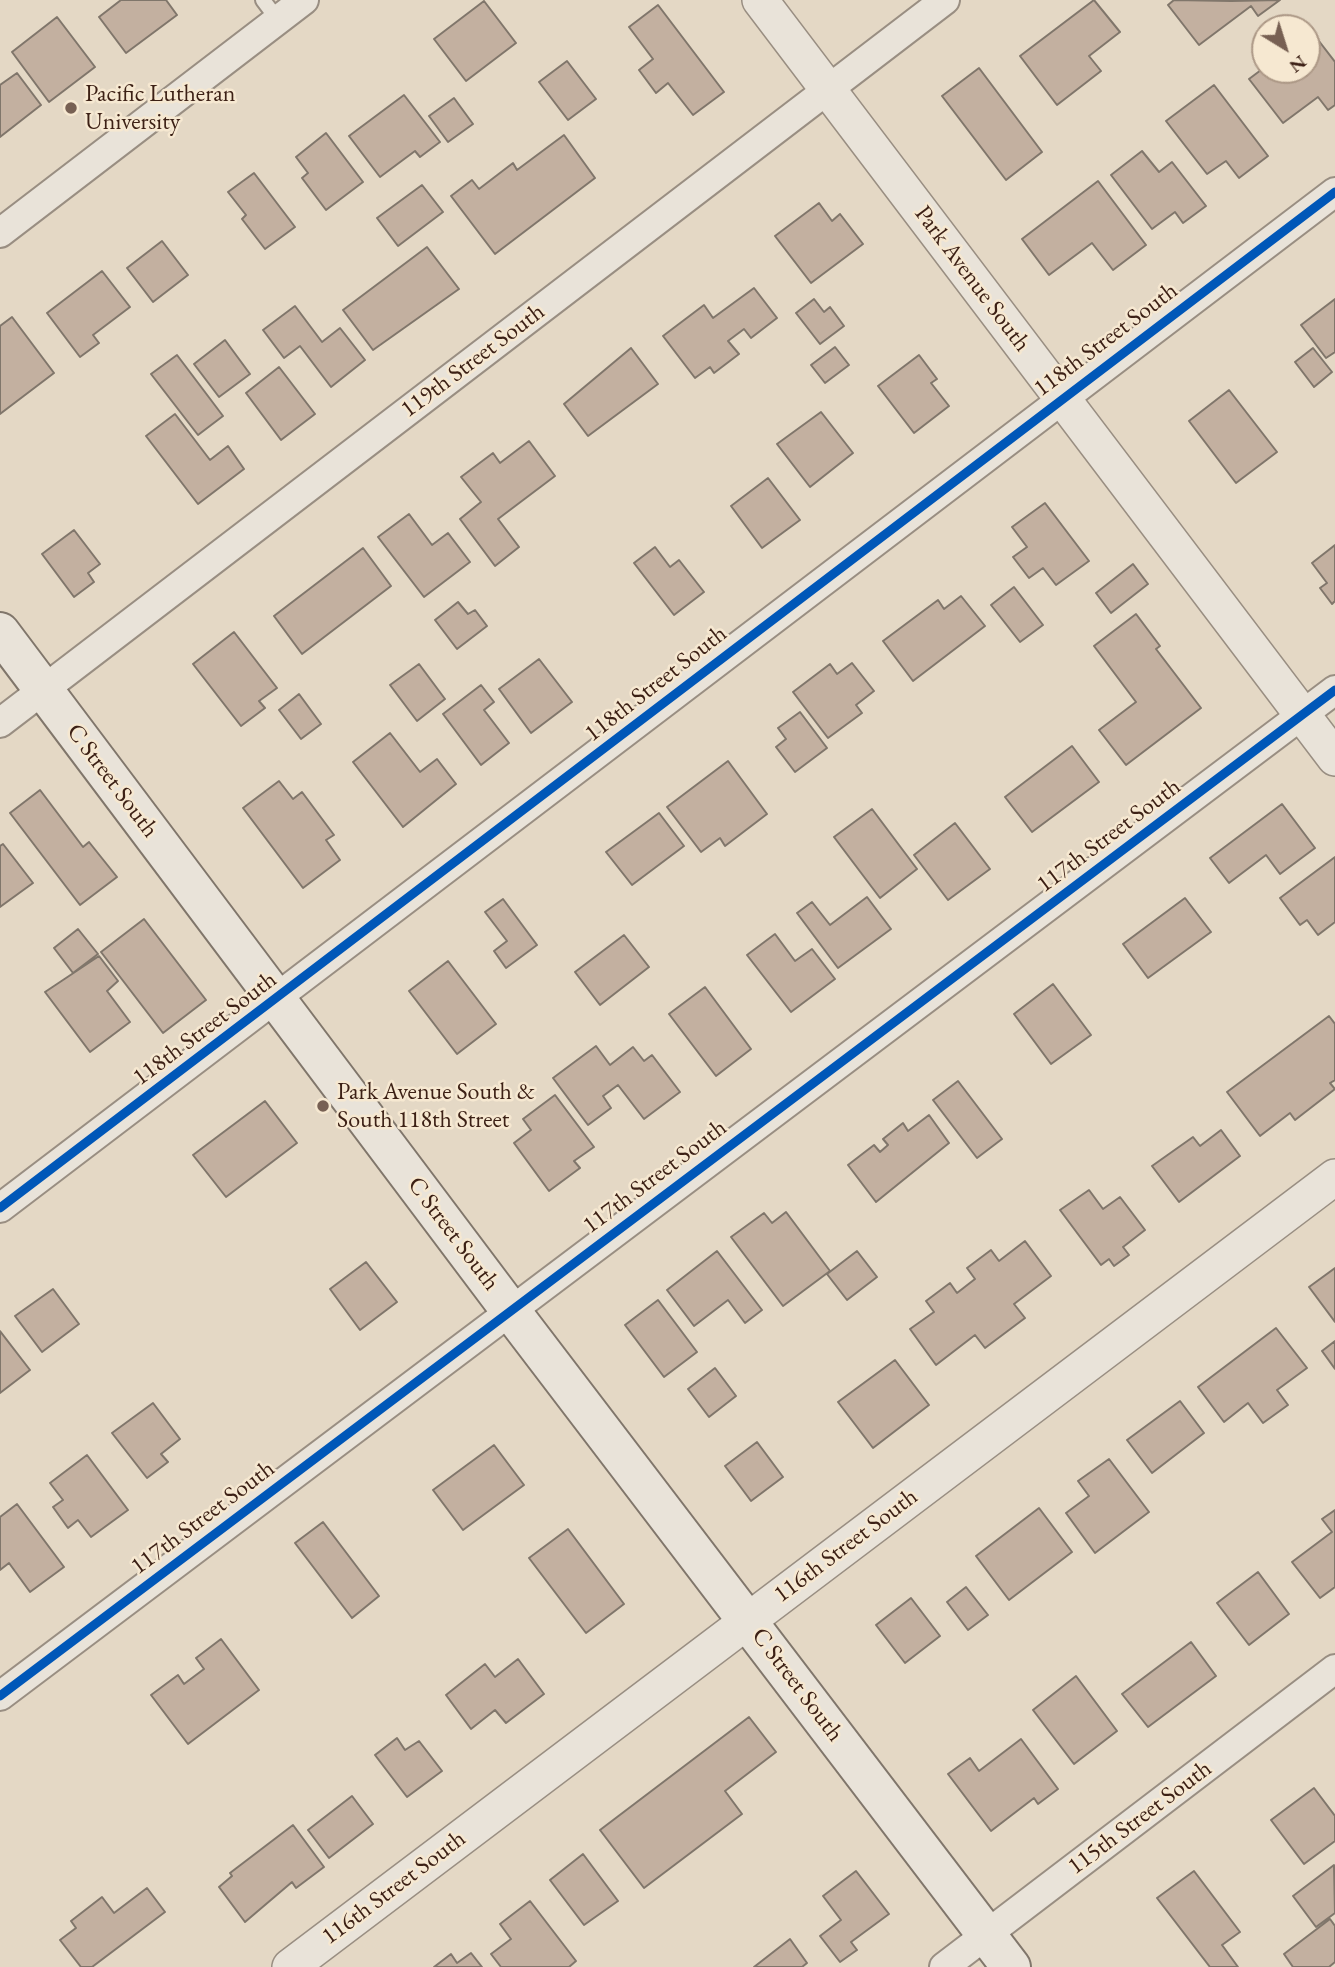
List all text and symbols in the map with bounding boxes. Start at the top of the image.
north arrow [1251,14,1321,84]
text: N [1284,50,1312,79]
place label: Pacific Lutheran University [85,80,235,136]
marker: Pacific Lutheran University [63,100,79,116]
street label: Park Avenue South [908,200,1036,358]
street label: 118th Street South [1029,277,1183,403]
street label: 119th Street South [396,298,550,424]
street label: 118th Street South [579,620,733,748]
street label: C Street South [60,718,164,844]
street label: 117th Street South [1032,773,1186,899]
street label: 118th Street South [128,966,282,1092]
place label: Park Avenue South & South 118th Street [337,1078,535,1134]
marker: Park Avenue South & South 118th Street [315,1098,331,1114]
street label: 117th Street South [578,1114,732,1240]
street label: C Street South [401,1171,505,1297]
street label: 117th Street South [126,1455,280,1581]
street label: 116th Street South [769,1483,923,1609]
street label: C Street South [745,1622,849,1748]
street label: 115th Street South [1063,1755,1217,1881]
street label: 116th Street South [317,1825,471,1951]

